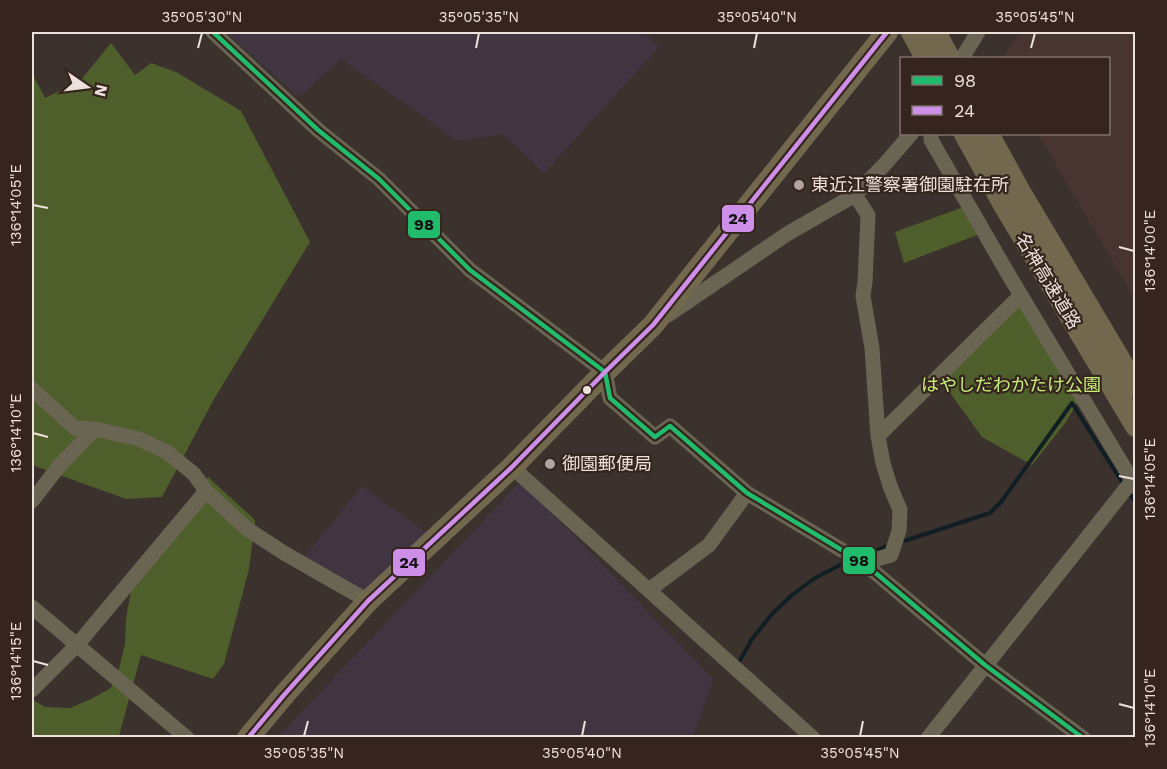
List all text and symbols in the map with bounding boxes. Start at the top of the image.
text: 35°05'30"N [161,8,243,26]
text: 35°05'35"N [439,8,519,26]
text: 35°05'40"N [717,8,797,26]
text: 35°05'45"N [995,8,1075,26]
north arrow [57,57,117,117]
legend [900,57,1110,135]
text: 98 [954,70,976,91]
text: N [90,82,112,99]
text: 24 [954,100,975,121]
text: 136°14'05"E [7,164,25,246]
place label: 東近江警察署御園駐在所 [811,174,1009,195]
marker: 東近江警察署御園駐在所 [792,178,806,192]
line badge: 24 [721,204,755,233]
text: 24 [728,209,748,228]
line badge: 98 [407,210,441,239]
text: 136°14'00"E [1141,210,1159,292]
text: 98 [414,215,434,234]
street label: 名神高速道路 [1012,229,1085,332]
park label: はやしだわかたけ公園 [921,374,1101,395]
unlabelled marker [581,384,593,396]
text: 136°14'10"E [7,393,25,473]
text: 136°14'05"E [1141,438,1159,520]
place label: 御園郵便局 [562,453,652,474]
marker: 御園郵便局 [543,457,557,471]
line badge: 98 [842,546,876,575]
line badge: 24 [392,548,426,577]
text: 98 [849,551,869,570]
text: 24 [399,553,419,572]
text: 136°14'15"E [7,622,25,700]
text: 136°14'10"E [1141,668,1159,748]
text: 35°05'35"N [264,744,344,762]
text: 35°05'40"N [542,744,622,762]
text: 35°05'45"N [820,744,900,762]

